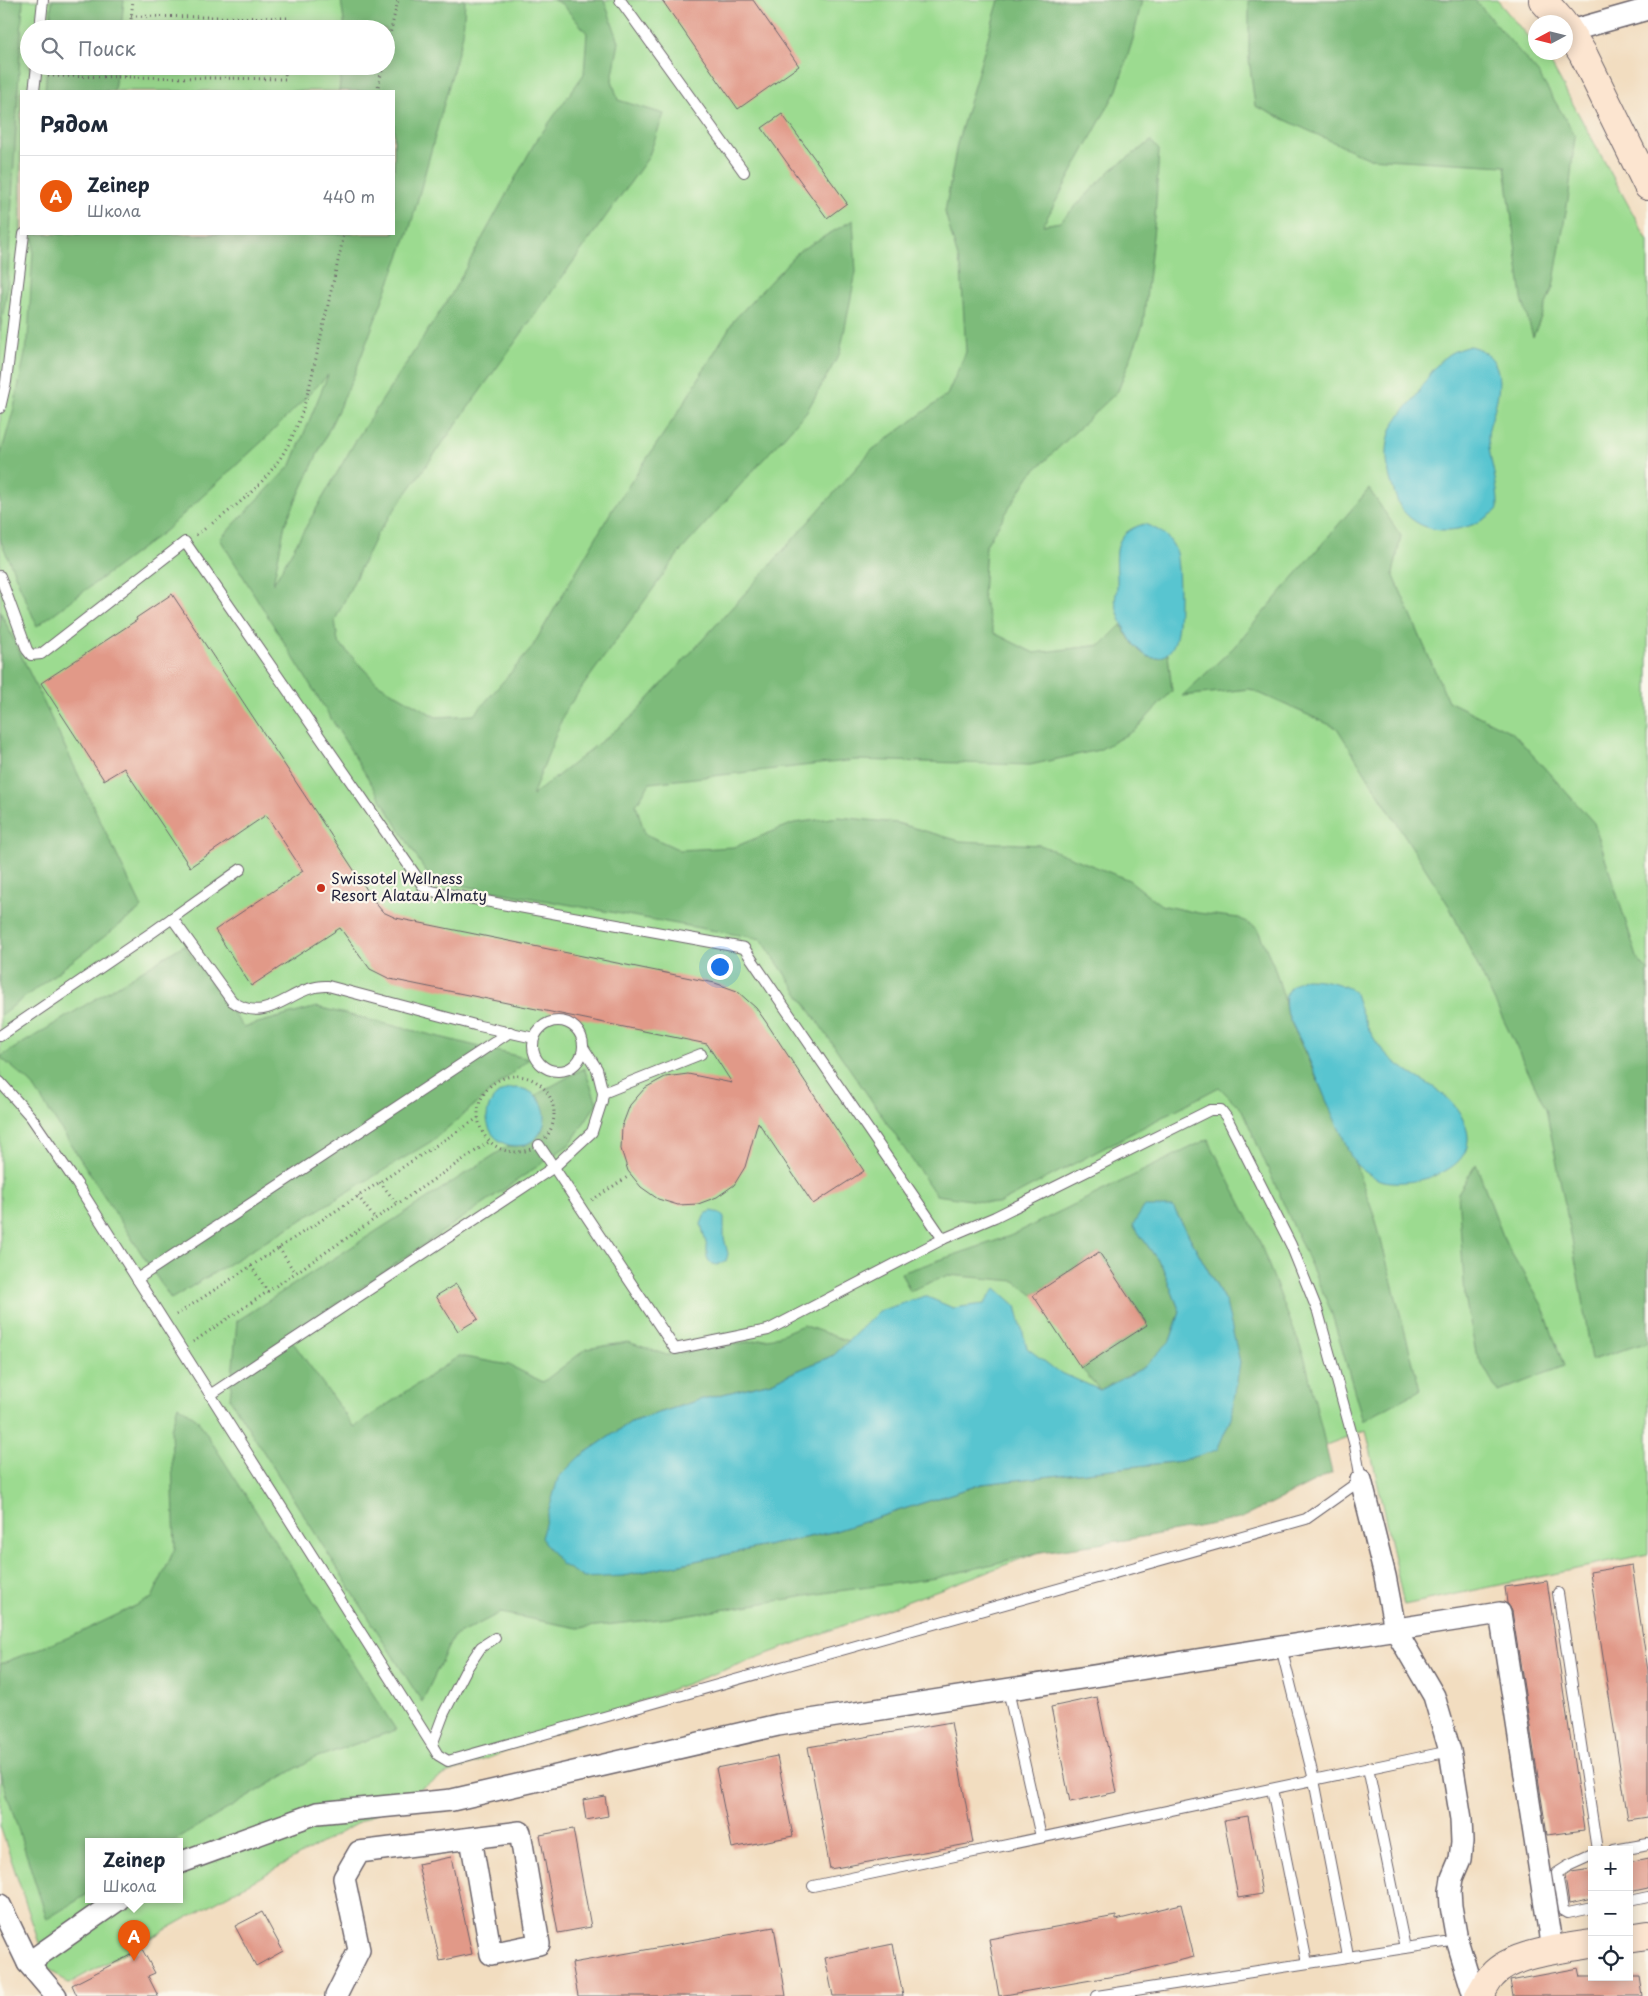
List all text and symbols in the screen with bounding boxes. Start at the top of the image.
north arrow [1528,15,1573,60]
search box [20,20,395,75]
icon: search [38,34,66,62]
text: Поиск [78,34,136,62]
text: Рядом [40,107,108,139]
text: Zeinep [87,170,150,198]
text: A [50,184,62,208]
text: 440 m [323,184,375,208]
text: Школа [87,198,141,222]
place label: Swissotel Wellness Resort Alatau Almaty [331,866,487,906]
marker: Swissotel Wellness Resort Alatau Almaty [315,882,327,894]
your location [707,954,733,980]
popup [85,1838,183,1903]
text: Zeinep [103,1845,165,1873]
map controls [1588,1846,1633,1981]
button: + [1588,1846,1633,1891]
text: Школа [103,1873,156,1897]
button: − [1588,1891,1633,1936]
pin: A [118,1920,150,1961]
button: locate [1588,1936,1633,1981]

